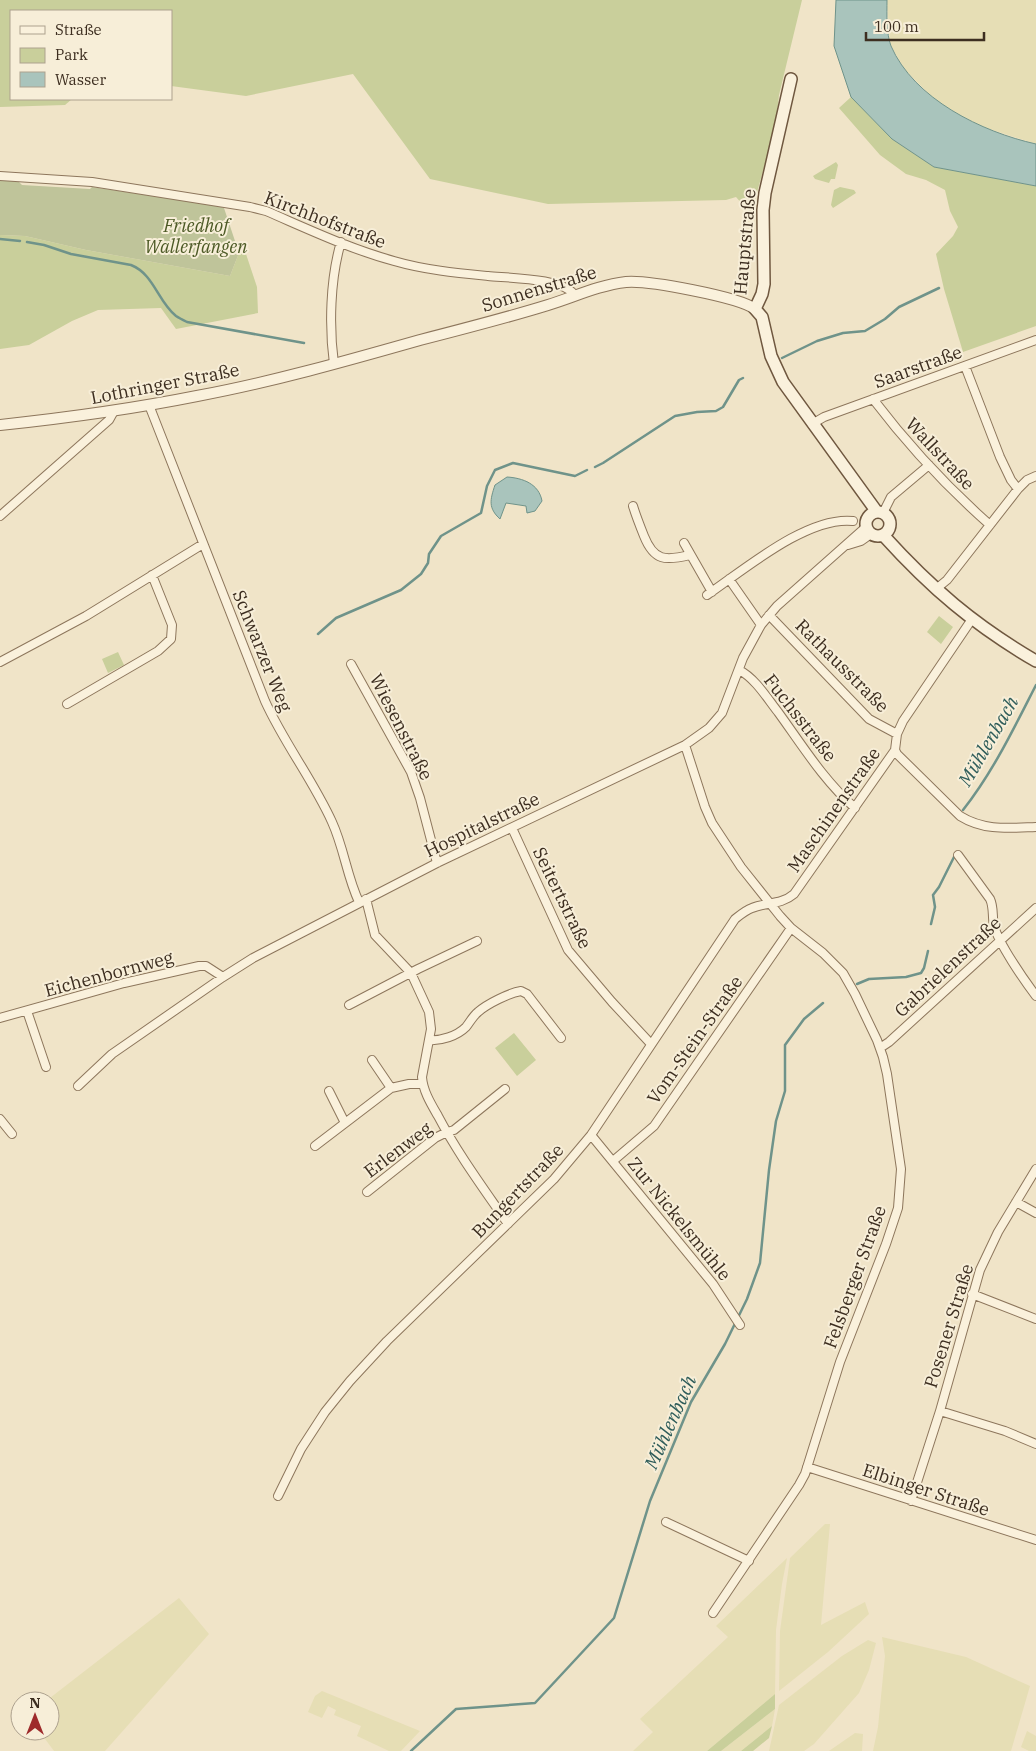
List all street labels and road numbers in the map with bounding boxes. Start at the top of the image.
street label: Kirchhofstraße [261,186,389,253]
street label: Hauptstraße [728,188,761,296]
street label: Sonnenstraße [479,260,599,317]
street label: Saarstraße [871,340,965,393]
street label: Lothringer Straße [89,358,241,409]
street label: Wallstraße [901,413,980,495]
street label: Schwarzer Weg [228,587,297,715]
street label: Rathausstraße [791,614,894,717]
street label: Fuchsstraße [759,669,842,766]
street label: Wiesenstraße [365,670,438,784]
street label: Maschinenstraße [782,743,885,877]
street label: Hospitalstraße [420,787,543,862]
street label: Seitertstraße [528,843,597,952]
street label: Gabrielenstraße [890,911,1006,1022]
street label: Eichenbornweg [42,945,176,1002]
street label: Vom-Stein-Straße [642,971,747,1108]
street label: Erlenweg [359,1116,436,1183]
street label: Bungertstraße [467,1139,568,1243]
street label: Zur Nickelsmühle [623,1152,736,1285]
street label: Felsberger Straße [818,1202,891,1351]
street label: Posener Straße [919,1261,978,1391]
street label: Elbinger Straße [860,1458,993,1521]

